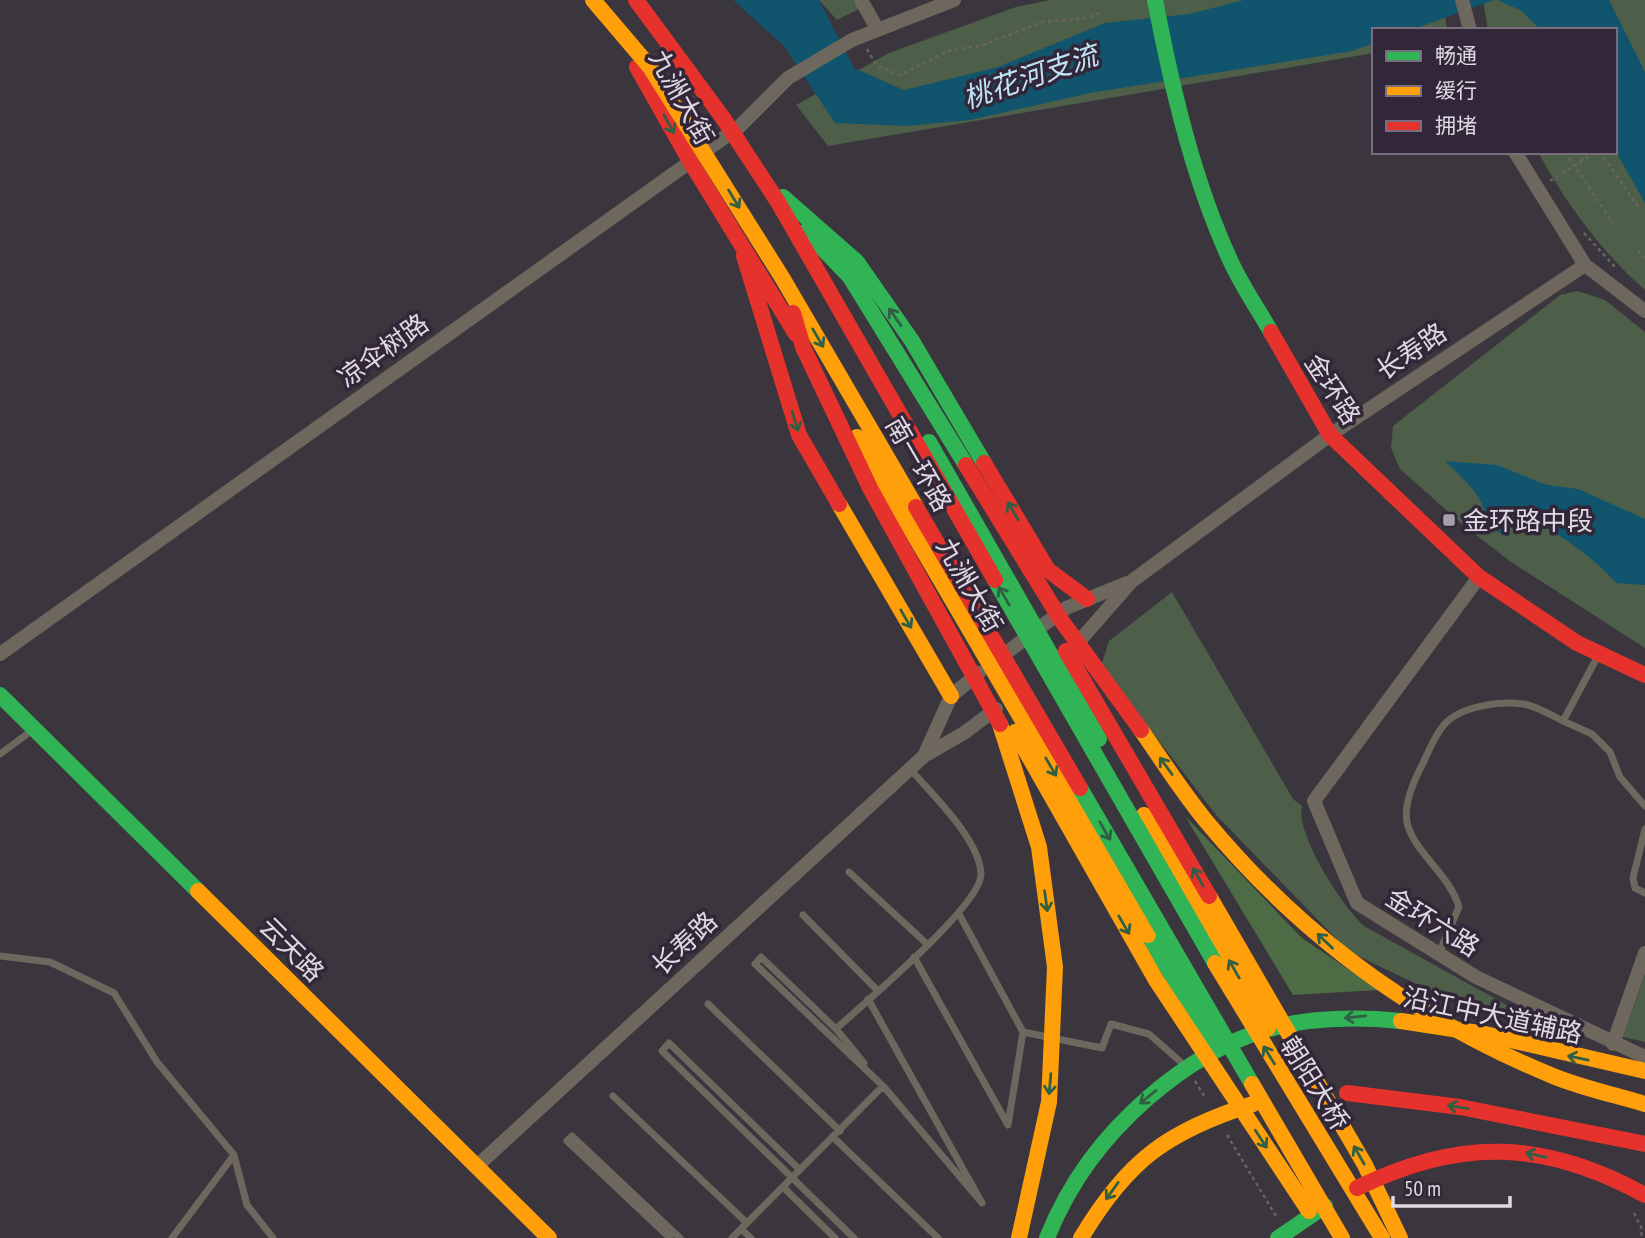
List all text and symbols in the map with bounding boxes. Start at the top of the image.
legend [1372,28,1617,154]
water label: 桃花河支流 [958,34,1106,116]
text: 畅通 [1435,42,1477,69]
street label: 九洲大街 [642,44,722,150]
text: 缓行 [1435,77,1477,104]
text: 拥堵 [1435,112,1477,139]
one-way arrow [663,113,676,134]
one-way arrow [728,188,742,208]
street label: 凉伞树路 [331,306,435,394]
one-way arrow [888,308,902,327]
street label: 长寿路 [1369,316,1453,386]
one-way arrow [811,327,825,347]
street label: 金环路 [1298,347,1368,431]
one-way arrow [789,410,802,432]
street label: 南一环路 [879,411,959,517]
one-way arrow [1006,501,1020,521]
place label: 金环路中段 [1463,504,1593,537]
marker: 金环路中段 [1441,512,1457,528]
street label: 九洲大街 [930,532,1010,638]
one-way arrow [997,587,1011,607]
one-way arrow [900,608,913,629]
one-way arrow [1044,757,1058,777]
one-way arrow [1159,757,1173,776]
one-way arrow [1098,820,1112,840]
one-way arrow [1191,868,1205,888]
street label: 金环六路 [1380,880,1486,964]
one-way arrow [1040,890,1053,912]
street label: 长寿路 [644,904,724,982]
street label: 云天路 [253,910,331,988]
one-way arrow [1117,914,1131,934]
one-way arrow [1317,933,1335,950]
one-way arrow [1226,960,1240,980]
street label: 沿江中大道辅路 [1401,980,1585,1050]
one-way arrow [1344,1011,1367,1024]
street label: 朝阳大桥 [1273,1030,1357,1136]
one-way arrow [1261,1046,1276,1065]
one-way arrow [1567,1050,1590,1064]
one-way arrow [1043,1072,1056,1095]
one-way arrow [1140,1090,1158,1105]
one-way arrow [1447,1100,1470,1113]
one-way arrow [1254,1129,1268,1148]
one-way arrow [1352,1145,1366,1165]
one-way arrow [1525,1147,1548,1161]
scale bar [1393,1164,1510,1208]
text: 50 m [1404,1175,1441,1202]
one-way arrow [1105,1181,1120,1200]

